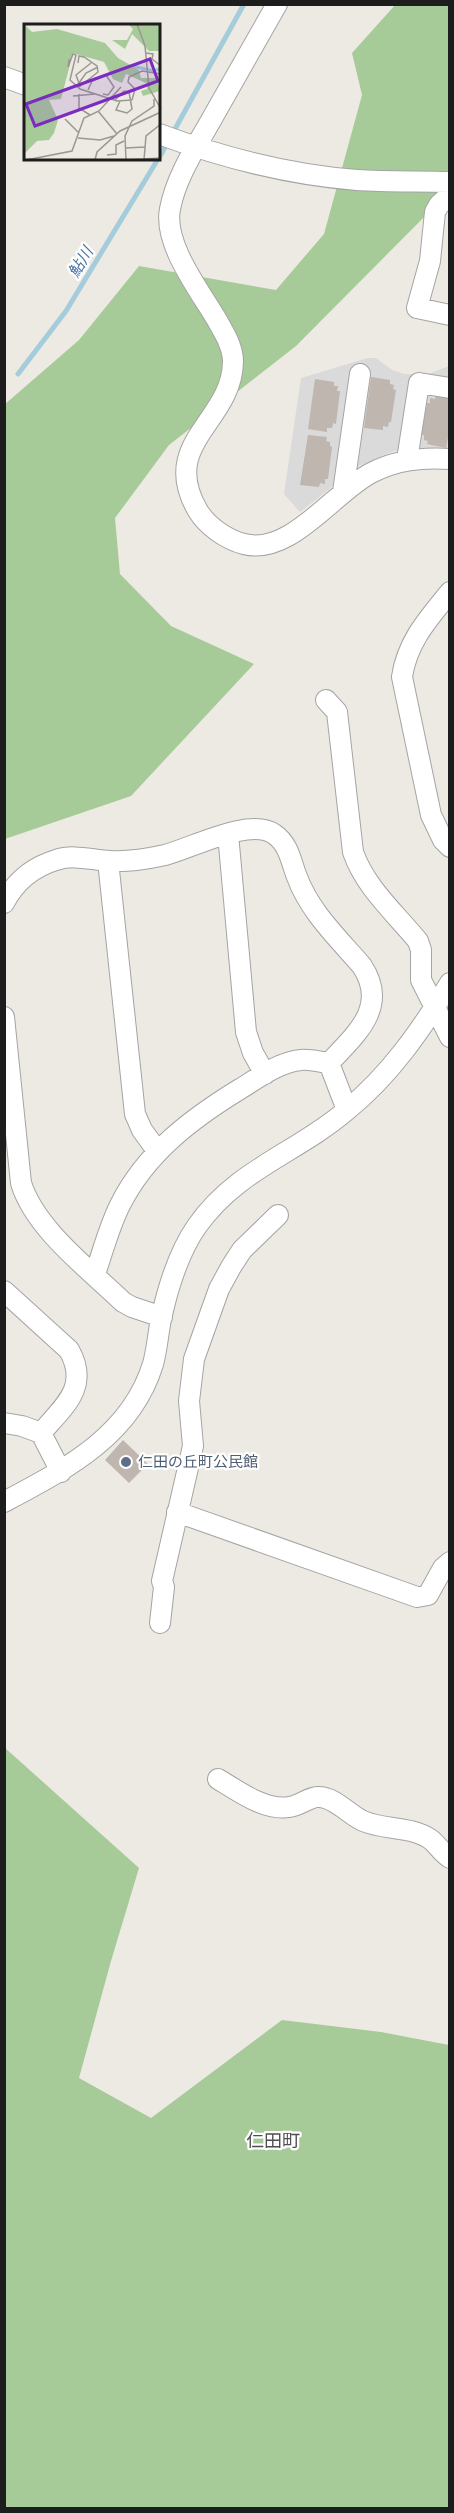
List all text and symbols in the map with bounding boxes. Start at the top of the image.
inset map [24,24,160,160]
water label: 鮎川 [63,241,100,282]
place label: 仁田の丘町公民館 [138,1452,258,1473]
marker: 仁田の丘町公民館 [119,1455,133,1469]
district label: 仁田町 [246,2129,300,2154]

